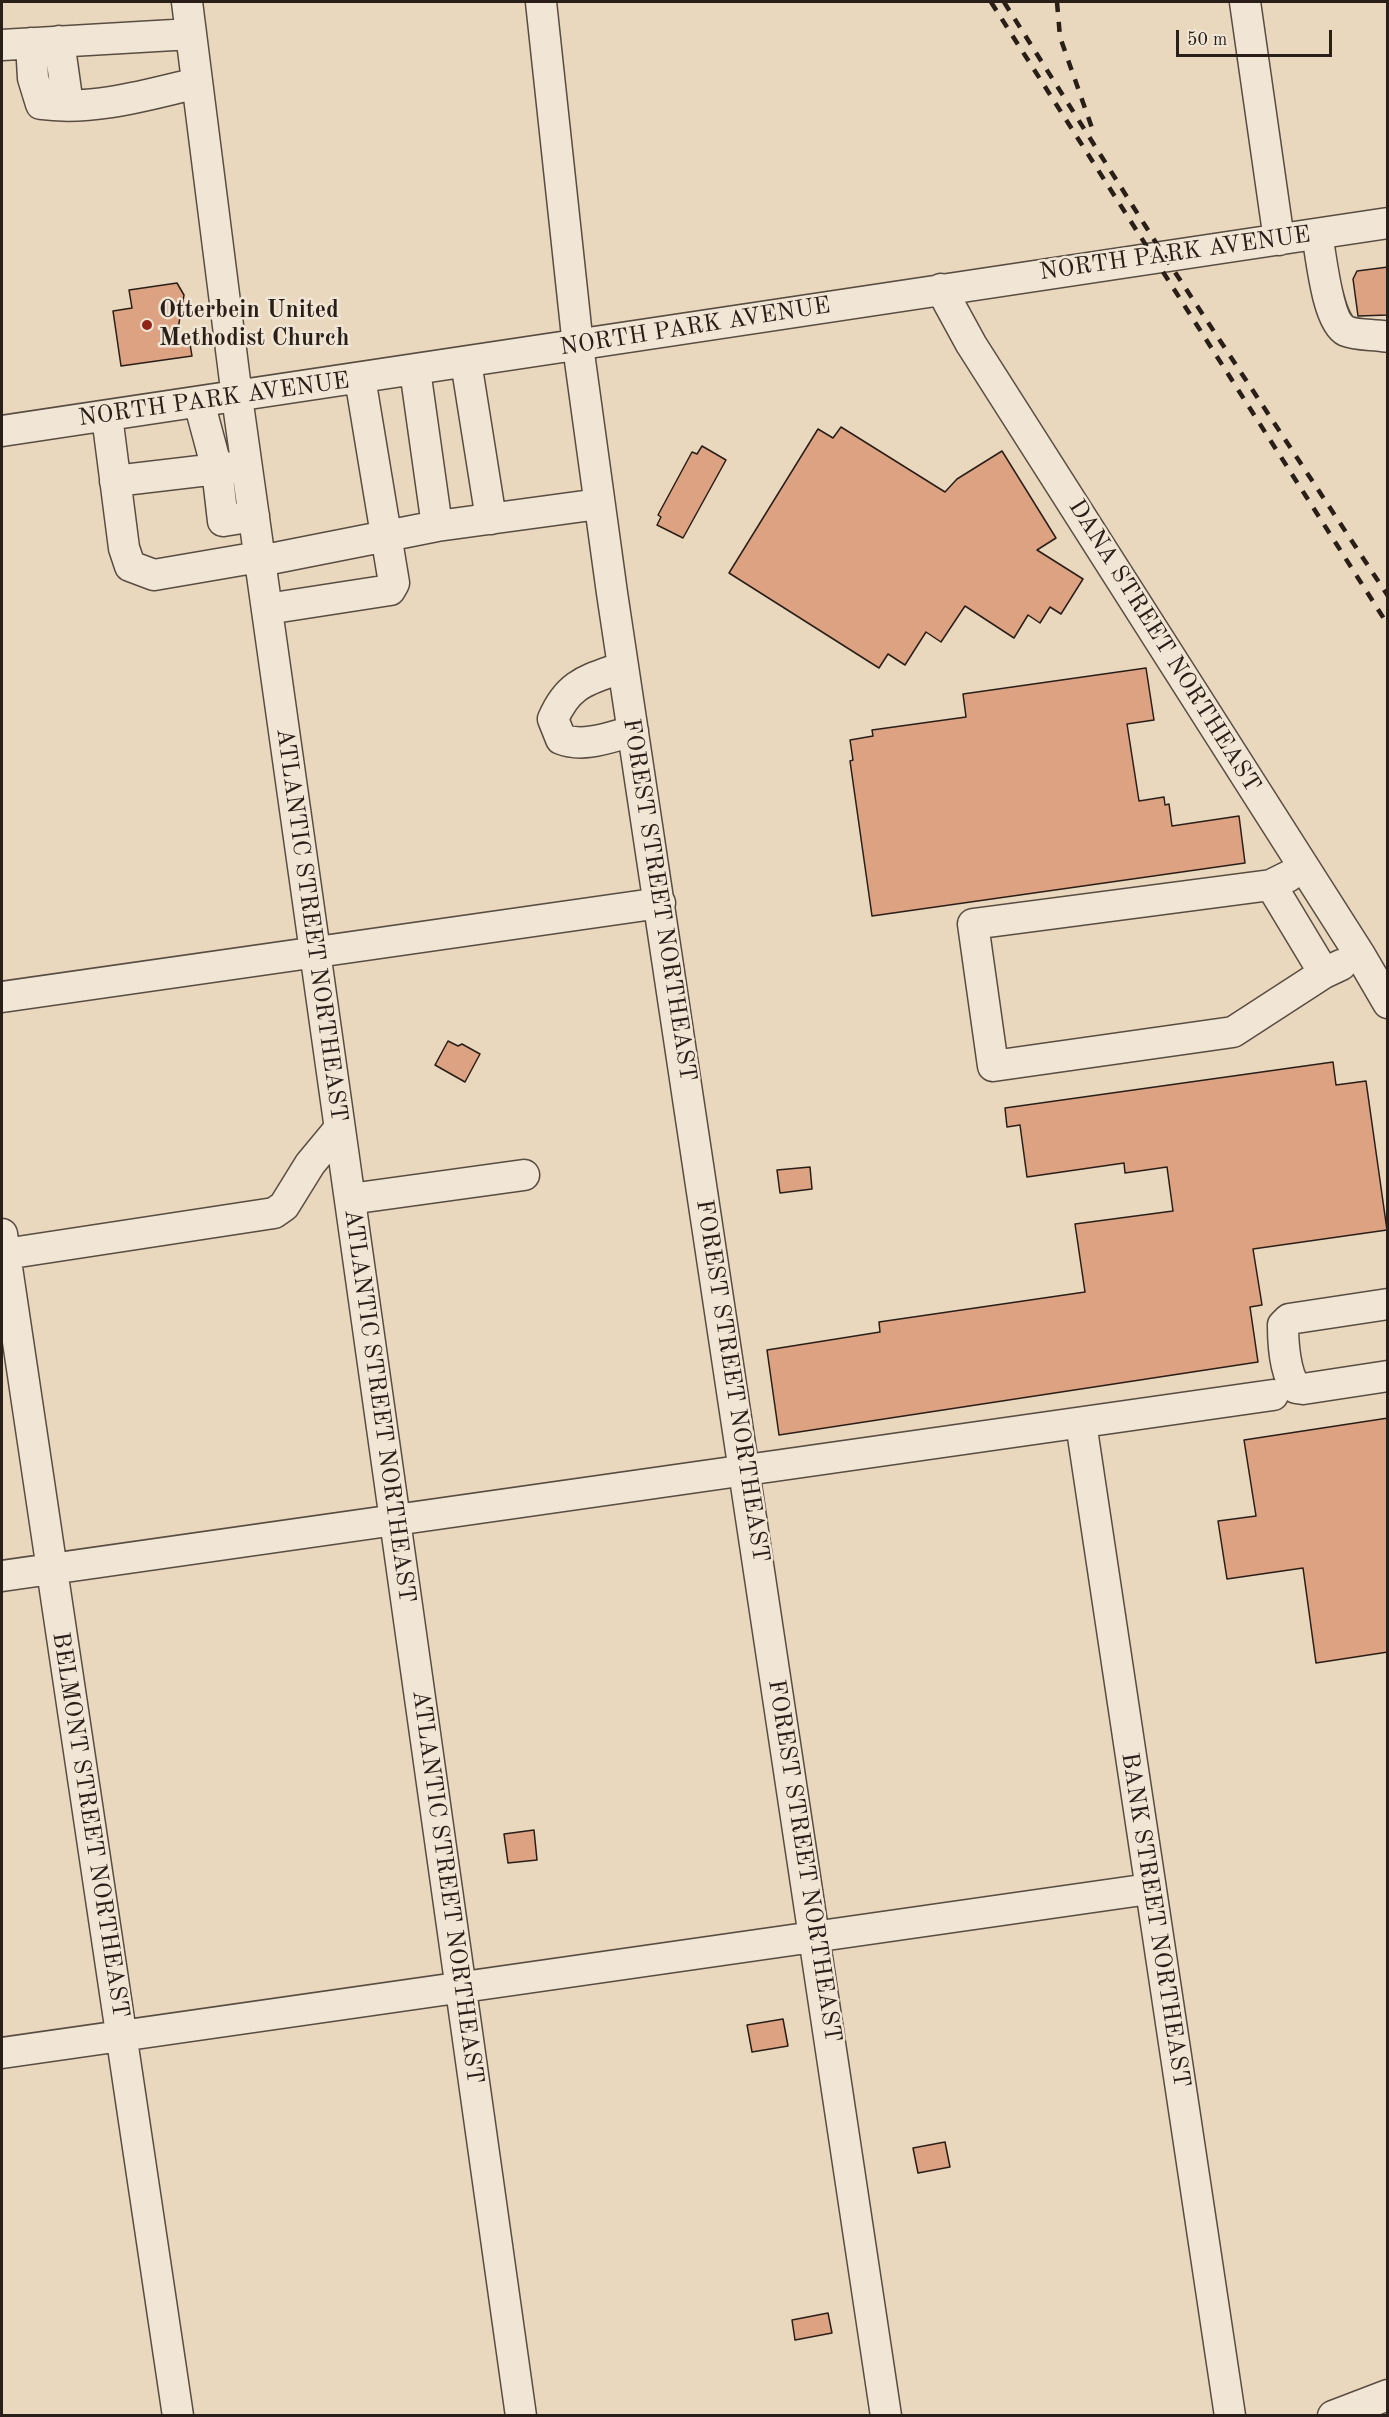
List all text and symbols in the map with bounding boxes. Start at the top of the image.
scale bar [1179,18,1335,56]
text: 50 m [1187,31,1227,49]
street label: NORTH PARK AVENUE [1038,221,1312,287]
street label: NORTH PARK AVENUE [558,291,832,363]
place label: Otterbein United Methodist Church [159,297,349,353]
marker: Otterbein United Methodist Church [140,318,154,332]
street label: NORTH PARK AVENUE [77,367,351,433]
street label: DANA STREET NORTHEAST [1062,494,1266,798]
street label: FOREST STREET NORTHEAST [616,716,702,1084]
street label: ATLANTIC STREET NORTHEAST [269,726,353,1124]
street label: FOREST STREET NORTHEAST [689,1197,775,1565]
street label: ATLANTIC STREET NORTHEAST [337,1207,421,1605]
street label: BELMONT STREET NORTHEAST [45,1630,135,2020]
street label: FOREST STREET NORTHEAST [761,1677,847,2045]
street label: ATLANTIC STREET NORTHEAST [405,1688,489,2086]
street label: BANK STREET NORTHEAST [1114,1750,1196,2090]

